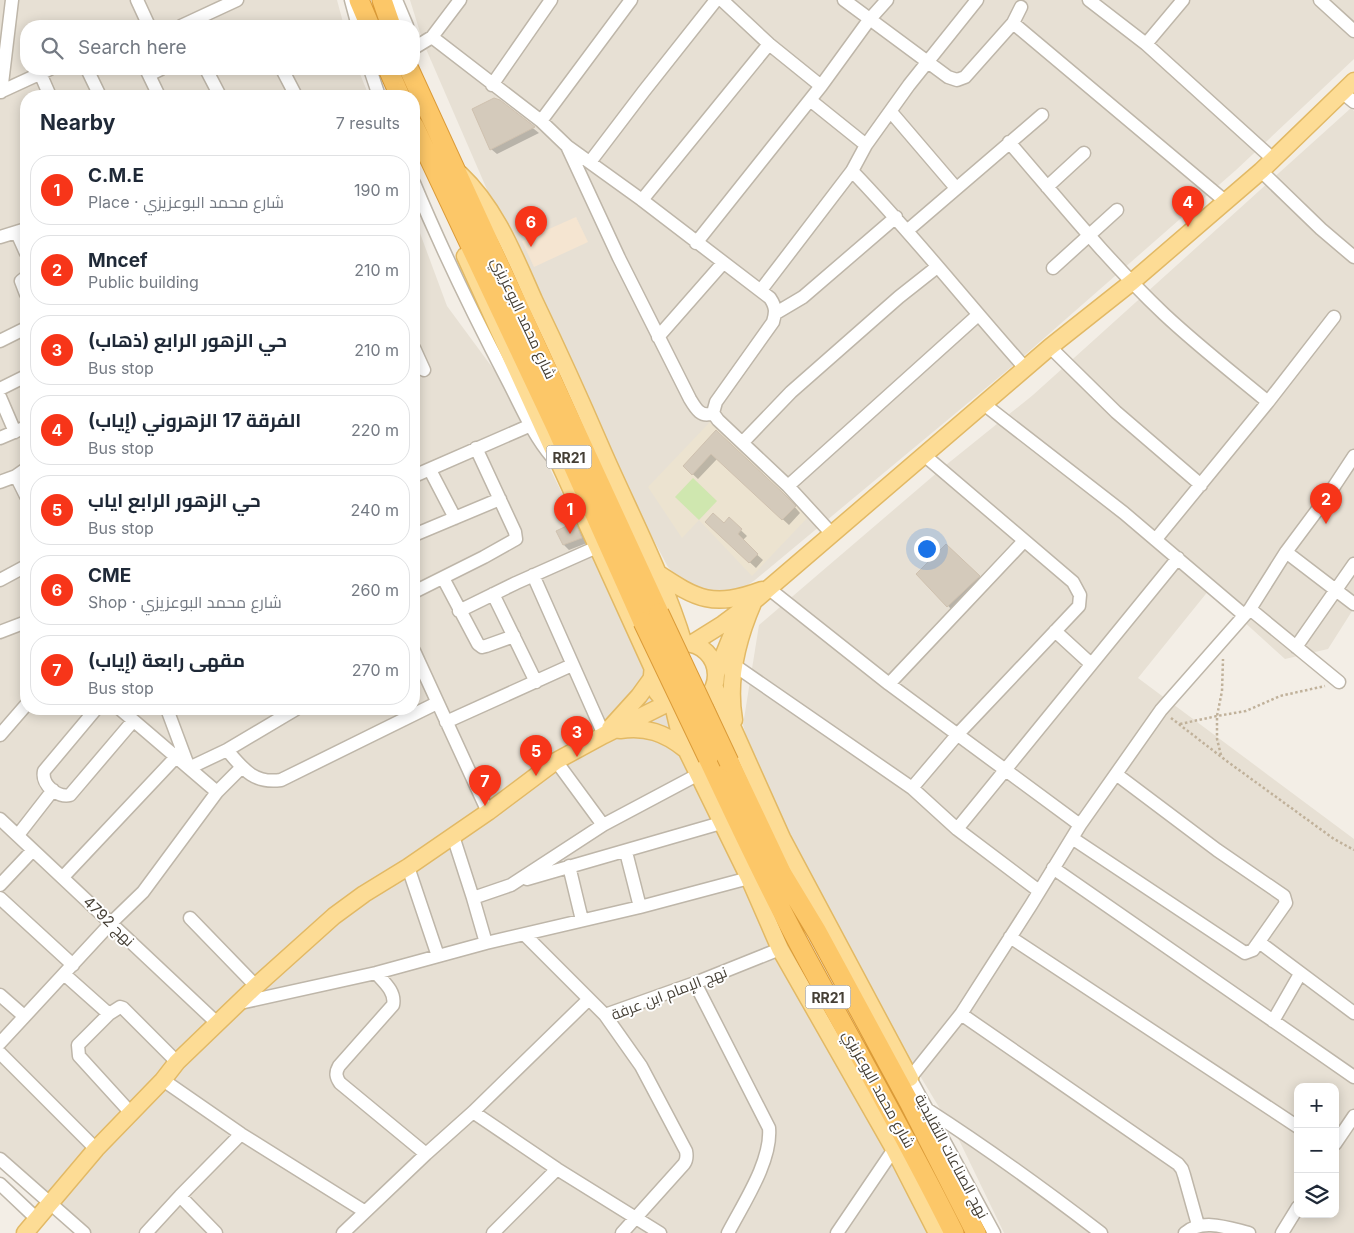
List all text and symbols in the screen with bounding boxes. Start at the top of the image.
search box [20,20,420,75]
icon: search [38,34,66,62]
text: Search here [78,36,187,59]
text: Nearby [40,110,115,135]
text: 7 results [336,113,400,133]
text: C.M.E [88,164,144,187]
text: 1 [54,180,60,200]
text: 190 m [354,180,399,200]
pin: 4 [1172,186,1204,227]
text: Place · شارع محمد البوعزيزي [88,192,284,212]
pin: 6 [515,206,547,247]
text: Mncef [88,249,148,272]
street label: شارع محمد البوعزيزي [485,254,561,383]
text: 2 [52,260,62,280]
text: 210 m [354,260,399,280]
text: Public building [88,272,199,292]
text: حي الزهور الرابع (ذهاب) [88,329,287,352]
text: 3 [52,340,62,360]
text: 210 m [354,340,399,360]
text: Bus stop [88,358,154,378]
text: الفرقة 17 الزهروني (إياب) [88,409,301,432]
text: 4 [52,420,62,440]
text: 220 m [351,420,399,440]
text: Bus stop [88,438,154,458]
road number: RR21 [546,446,592,468]
pin: 2 [1310,483,1342,524]
text: حي الزهور الرابع اياب [88,489,261,512]
pin: 1 [554,493,586,534]
text: 5 [52,500,62,520]
text: 240 m [351,500,399,520]
text: Bus stop [88,518,154,538]
your location [914,536,940,562]
text: CME [88,564,131,587]
text: 6 [52,580,62,600]
text: 260 m [351,580,399,600]
text: Shop · شارع محمد البوعزيزي [88,592,282,612]
text: مقهى رابعة (إياب) [88,649,245,672]
text: 7 [52,660,62,680]
text: 270 m [352,660,399,680]
text: Bus stop [88,678,154,698]
pin: 3 [561,716,593,757]
pin: 5 [520,735,552,776]
pin: 7 [469,765,501,806]
street label: نهج 4792 [78,892,139,952]
street label: نهج الإمام ابن عرفة [608,962,730,1026]
road number: RR21 [806,986,850,1009]
street label: شارع محمد البوعزيزي [836,1027,919,1153]
map controls [1294,1083,1339,1218]
button: + [1294,1083,1339,1128]
street label: نهج الصناعات التقليدية [909,1090,993,1223]
button: − [1294,1128,1339,1173]
button: layers [1294,1173,1339,1218]

